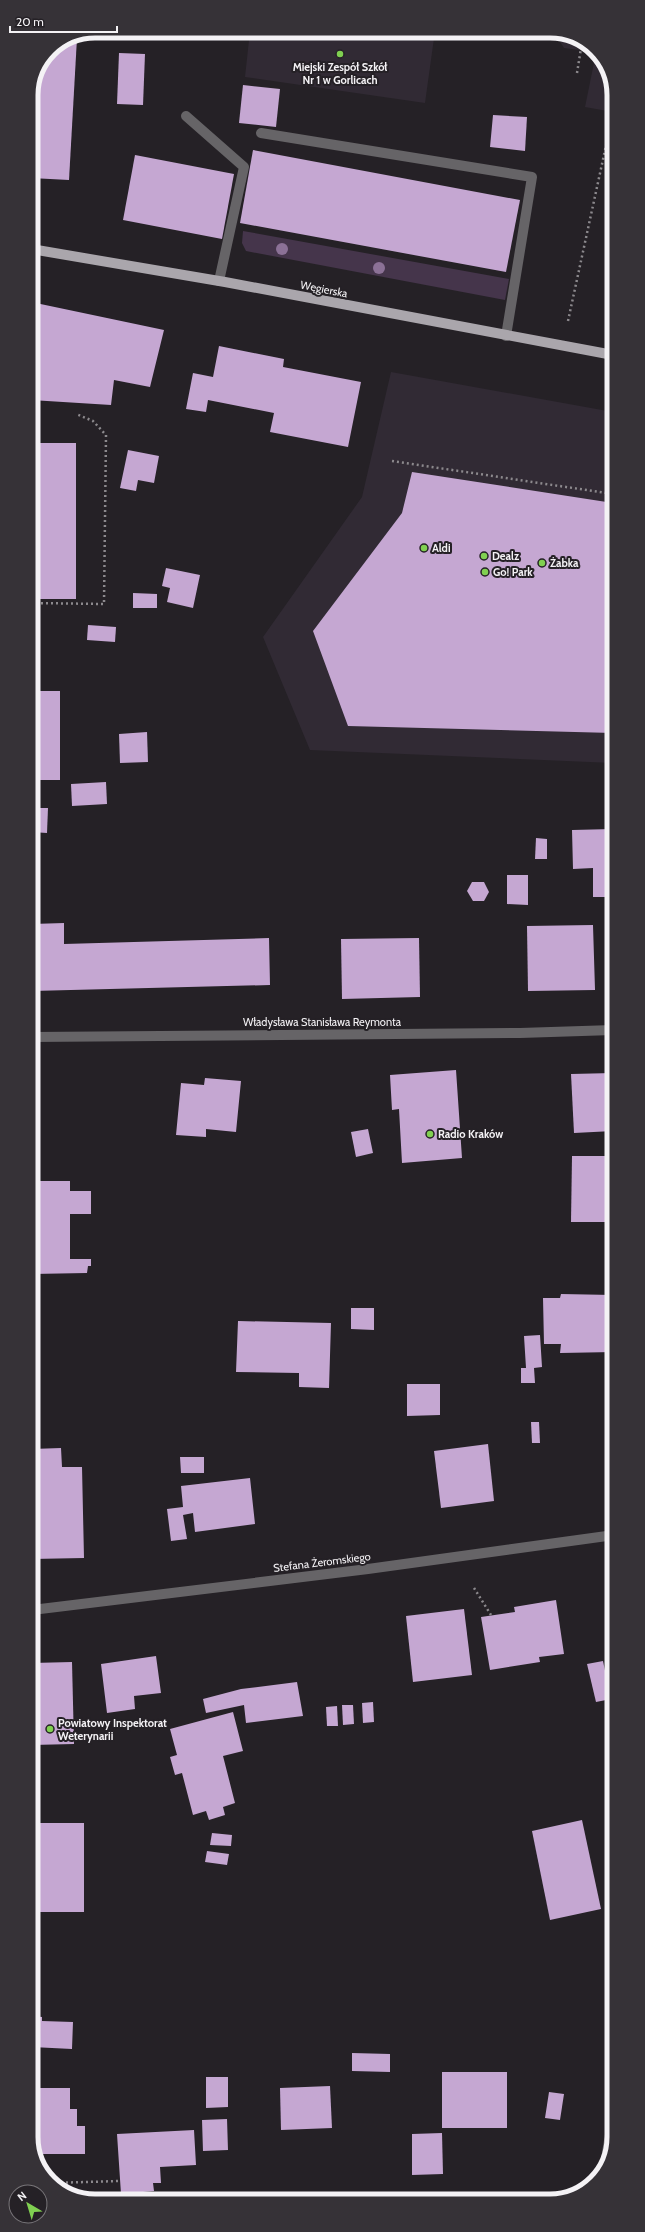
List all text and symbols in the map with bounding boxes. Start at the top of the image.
scale bar [10,8,117,34]
text: 20 m [16,14,44,29]
marker: Miejski Zespół Szkół Nr 1 w Gorlicach [335,49,345,59]
place label: Miejski Zespół Szkół Nr 1 w Gorlicach [293,60,388,87]
street label: Węgierska [299,278,350,301]
place label: Aldi [432,541,451,555]
marker: Aldi [419,543,429,553]
place label: Dealz [492,549,520,563]
marker: Dealz [479,551,489,561]
place label: Żabka [550,556,579,570]
marker: Żabka [537,558,547,568]
place label: Go! Park [493,565,533,579]
marker: Go! Park [480,567,490,577]
street label: Władysława Stanisława Reymonta [243,1015,402,1029]
place label: Radio Kraków [438,1127,503,1141]
marker: Radio Kraków [425,1129,435,1139]
street label: Stefana Żeromskiego [273,1549,371,1575]
place label: Powiatowy Inspektorat Weterynarii [58,1716,167,1743]
marker: Powiatowy Inspektorat Weterynarii [45,1724,55,1734]
north arrow [8,2184,48,2224]
text: N [14,2188,29,2204]

